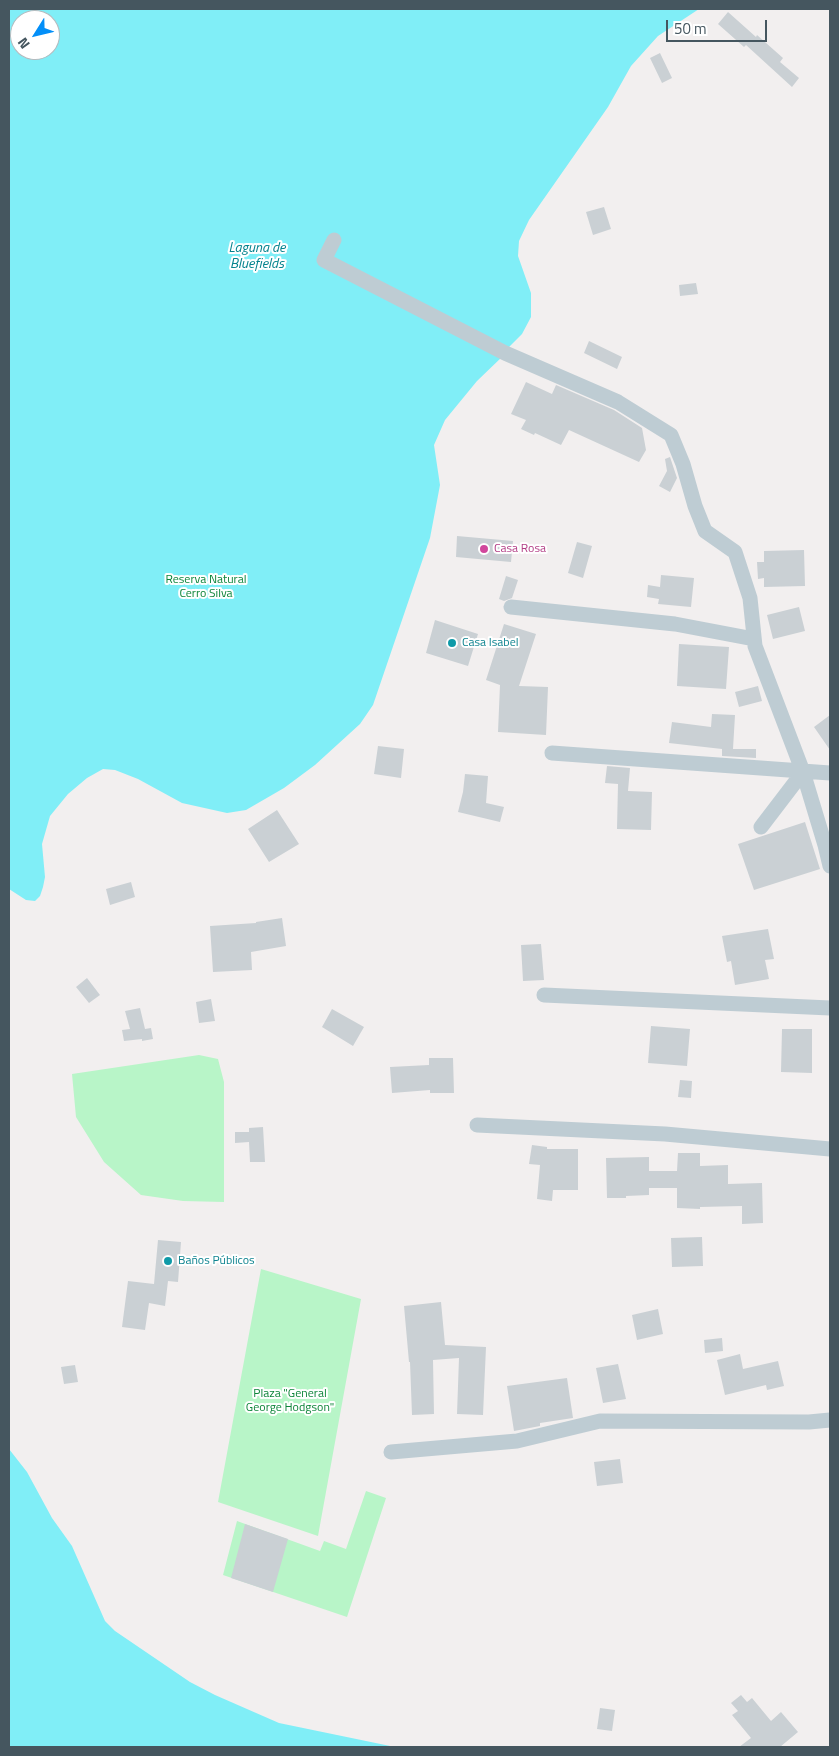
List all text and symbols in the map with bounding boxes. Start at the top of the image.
north arrow [10,10,60,60]
scale bar [669,10,770,42]
text: 50 m [674,17,707,40]
text: N [12,33,35,54]
water label: Laguna de Bluefields [229,241,285,274]
place label: Casa Rosa [494,542,546,556]
marker: Casa Rosa [478,543,490,555]
park label: Reserva Natural Cerro Silva [165,573,247,601]
place label: Casa Isabel [462,636,518,650]
marker: Casa Isabel [446,637,458,649]
place label: Baños Públicos [178,1254,255,1268]
marker: Baños Públicos [162,1255,174,1267]
park label: Plaza "General George Hodgson" [246,1387,334,1415]

